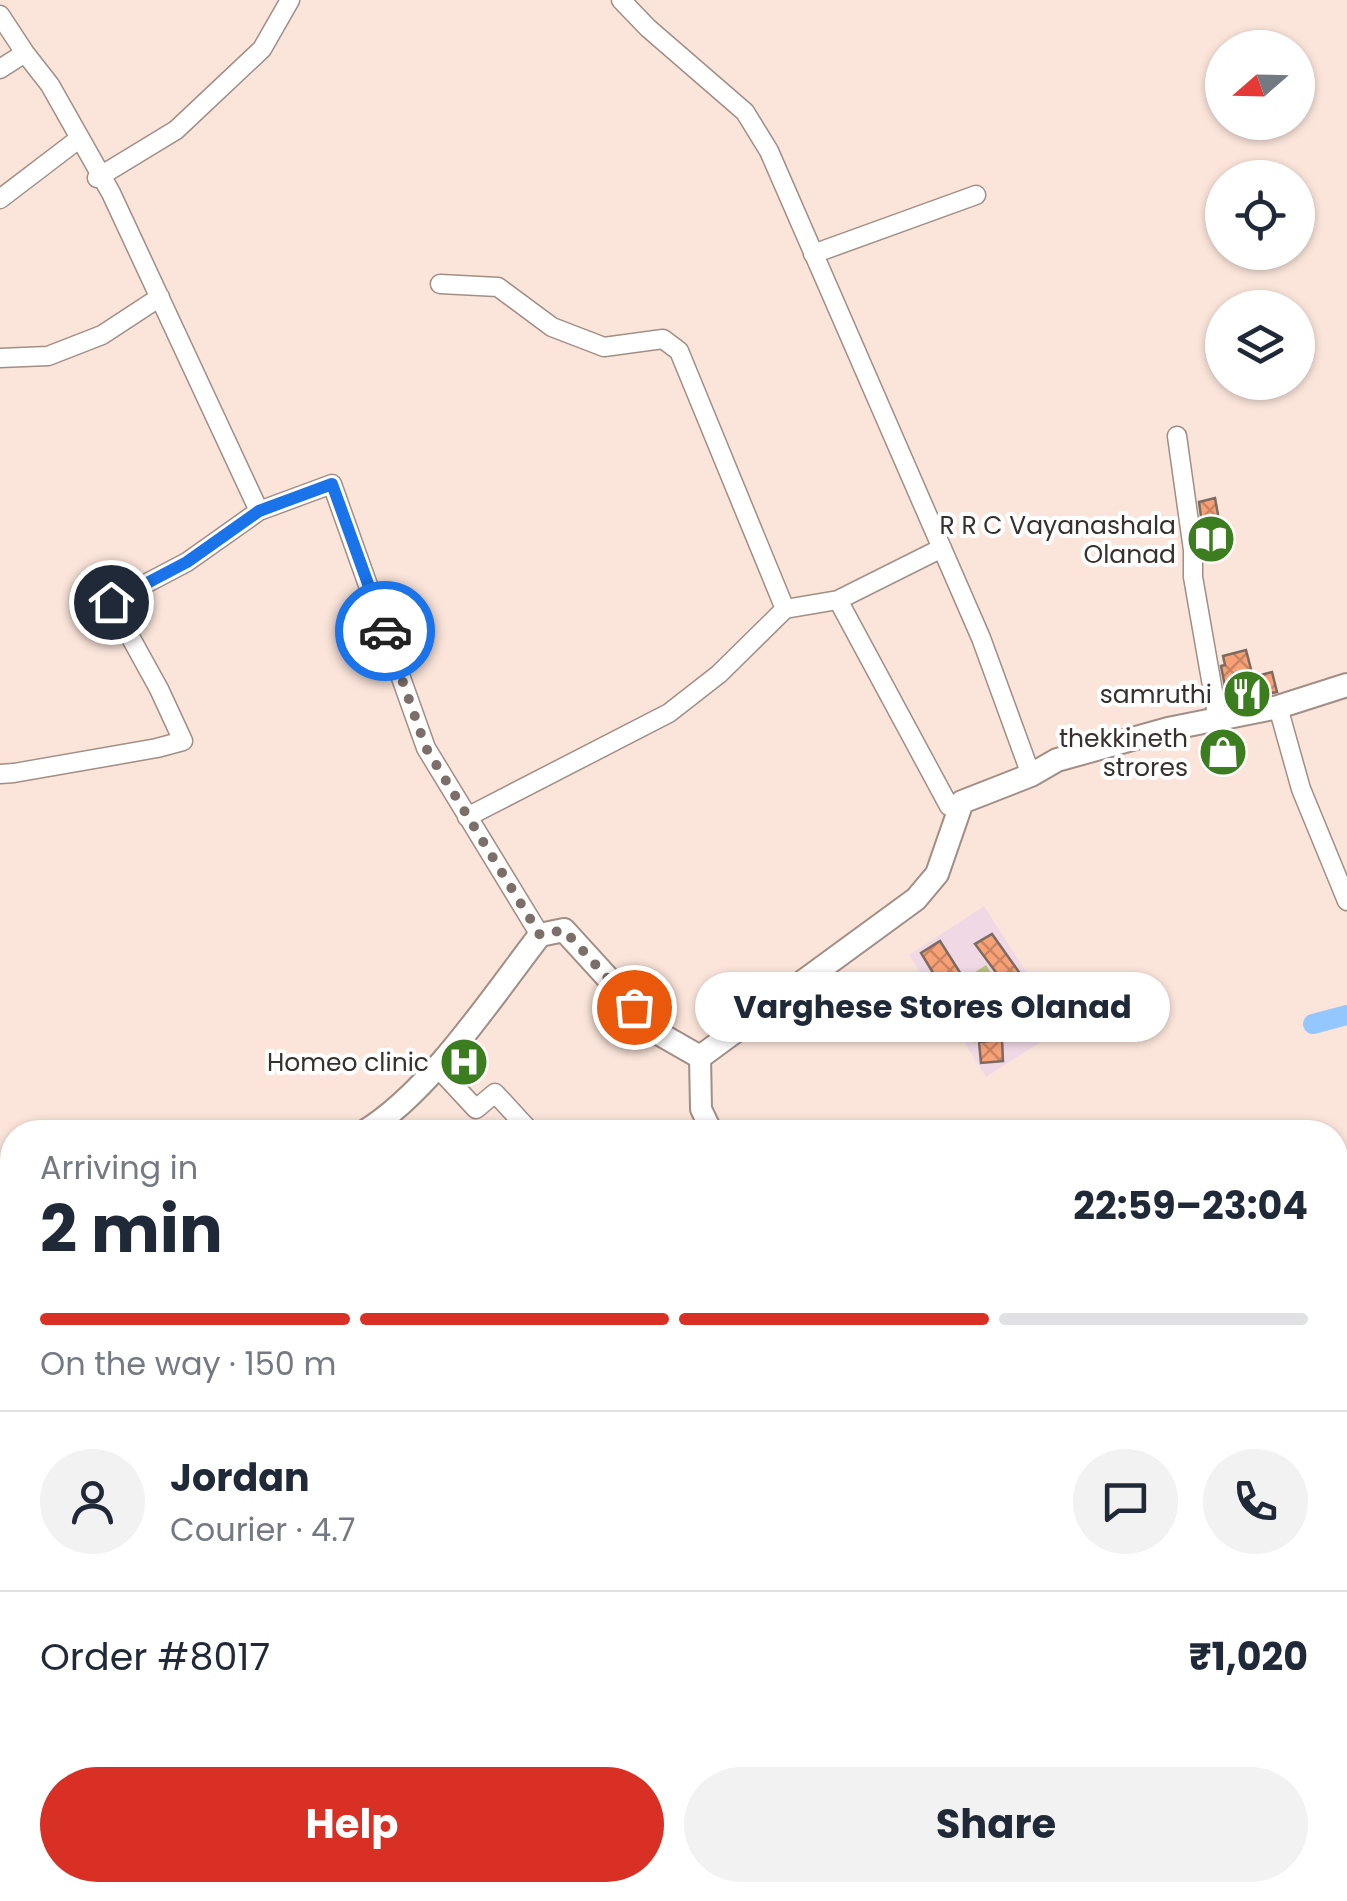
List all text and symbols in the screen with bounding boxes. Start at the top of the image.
north arrow [1205,30,1315,140]
map controls [1205,30,1315,400]
button: locate [1205,160,1315,270]
button: layers [1205,290,1315,400]
place label: R R C Vayanashala Olanad [940,508,1176,572]
library icon: R R C Vayanashala Olanad [1185,513,1237,565]
pin [69,560,154,645]
icon: home [84,575,139,630]
courier [335,581,435,681]
icon: car [358,604,413,659]
restaurant icon: samruthi [1221,668,1273,720]
place label: samruthi [1100,677,1212,712]
place label: thekkineth strores [1059,721,1188,785]
shop icon: thekkineth strores [1197,726,1249,778]
pin [592,965,677,1050]
callout: Varghese Stores Olanad [694,972,1169,1042]
icon: bag [607,980,662,1035]
text: Varghese Stores Olanad [733,984,1132,1029]
hospital icon: Homeo clinic [438,1036,490,1088]
place label: Homeo clinic [267,1045,429,1080]
text: Arriving in [40,1145,198,1190]
text: 22:59–23:04 [1073,1179,1308,1232]
text: 2 min [40,1184,223,1275]
text: On the way · 150 m [40,1341,336,1386]
button: person [40,1449,145,1554]
button: chat [1073,1449,1178,1554]
button: phone [1203,1449,1308,1554]
text: Jordan [170,1451,310,1504]
text: Courier · 4.7 [170,1507,355,1552]
text: Order #8017 [40,1630,270,1683]
text: ₹1,020 [1189,1630,1308,1683]
button: Help [40,1767,664,1882]
button: Share [684,1767,1308,1882]

